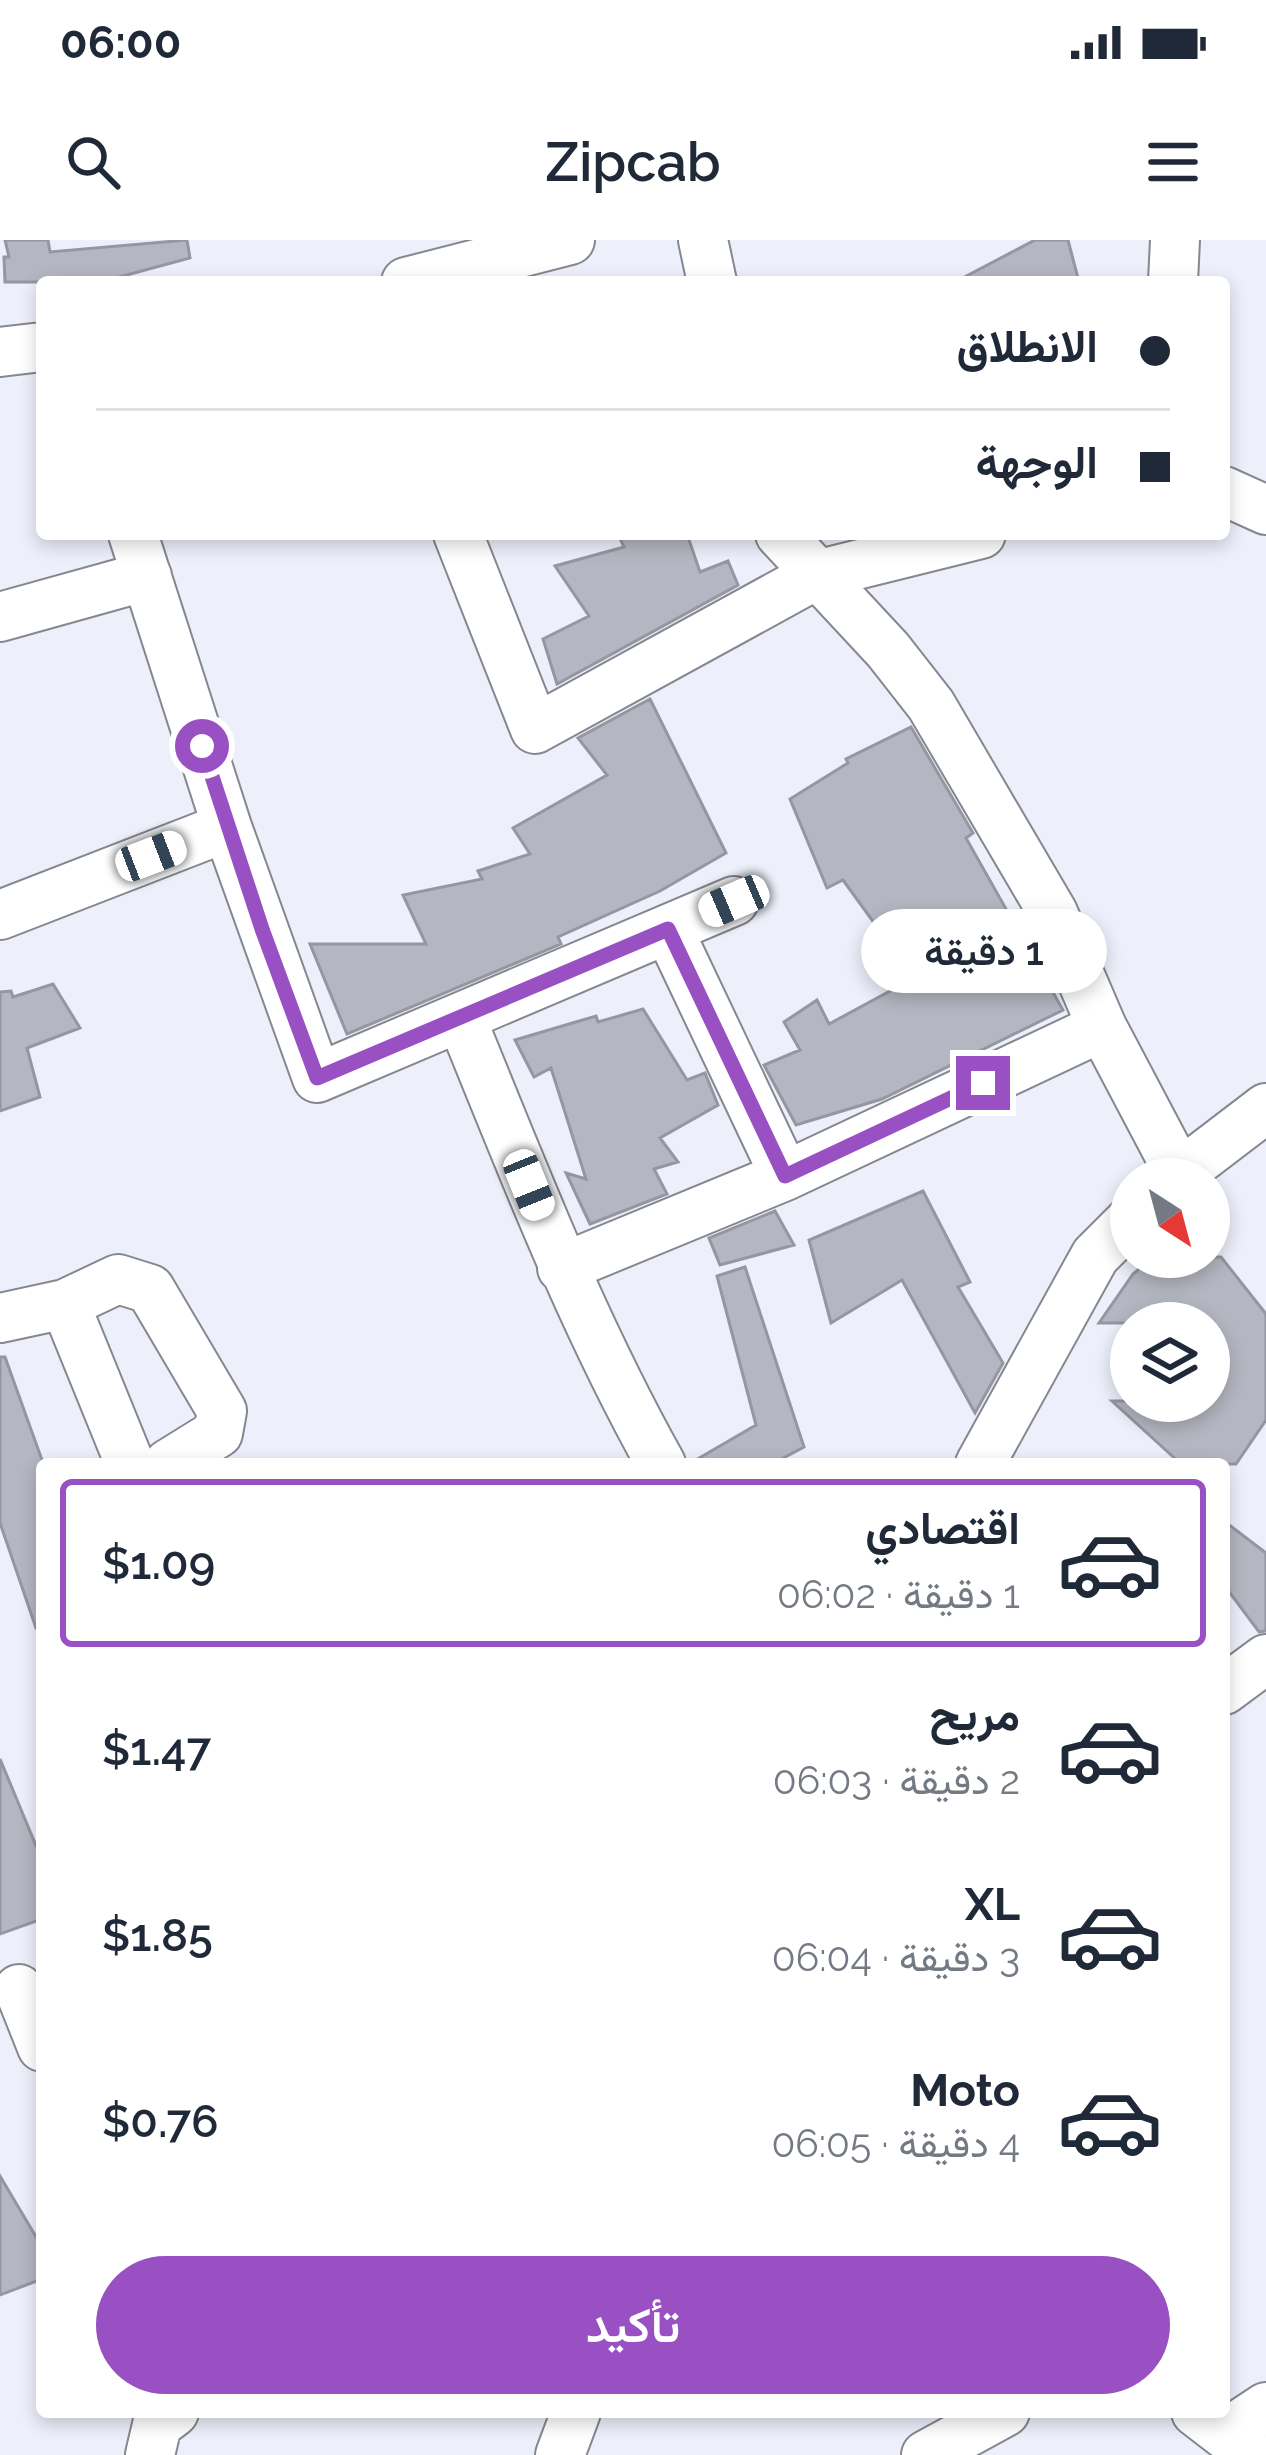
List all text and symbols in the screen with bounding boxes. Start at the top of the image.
text: 06:00 [60,16,181,69]
icon: search [60,129,126,195]
icon: menu [1140,129,1206,195]
text: Zipcab [545,130,721,194]
text: الانطلاق [957,320,1098,373]
text: الوجهة [976,436,1098,489]
route start [175,719,229,773]
car [111,826,191,886]
car [694,870,774,932]
callout: 1 دقيقة [860,909,1106,993]
text: 1 دقيقة [924,928,1044,974]
route end [956,1056,1010,1110]
car [499,1145,559,1225]
north arrow [1110,1158,1230,1278]
map controls [1110,1158,1230,1422]
button: layers [1110,1302,1230,1422]
text: اقتصادي [865,1502,1020,1555]
icon: car [1056,1509,1164,1617]
text: $1.09 [102,1537,215,1590]
text: 1 دقيقة · 06:02 [777,1571,1020,1617]
text: مريح [929,1688,1020,1741]
icon: car [1056,1695,1164,1803]
text: $1.47 [102,1723,211,1776]
text: 2 دقيقة · 06:03 [773,1757,1020,1803]
text: XL [965,1878,1020,1931]
icon: car [1056,1881,1164,1989]
text: $1.85 [102,1909,213,1962]
text: 3 دقيقة · 06:04 [772,1934,1020,1980]
text: Moto [910,2064,1020,2117]
icon: car [1056,2067,1164,2175]
text: $0.76 [102,2095,218,2148]
text: 4 دقيقة · 06:05 [771,2120,1020,2166]
button: تأكيد [96,2256,1170,2394]

